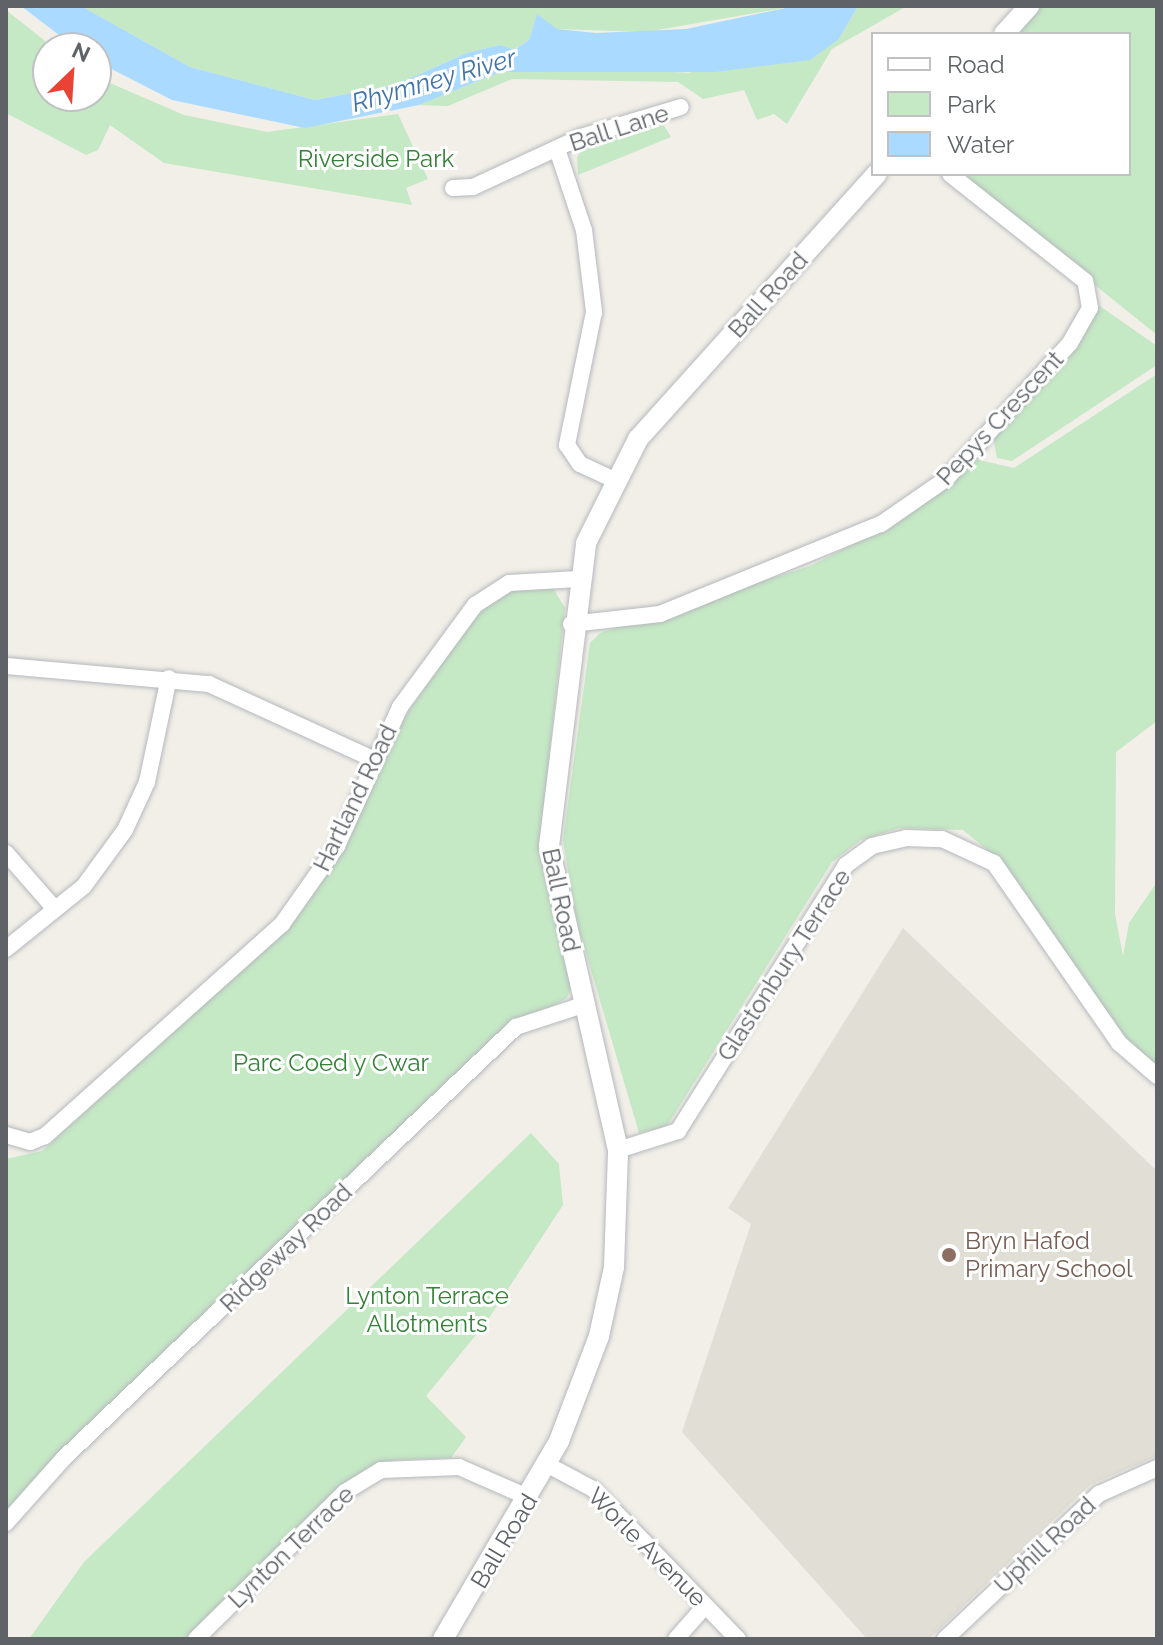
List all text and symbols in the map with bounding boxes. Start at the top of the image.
north arrow [32,32,112,112]
legend [871,32,1131,176]
text: N [68,37,94,67]
water label: Rhymney River [348,43,520,119]
text: Road [947,50,1005,79]
text: Park [947,90,996,119]
street label: Ball Lane [565,98,673,158]
text: Water [947,130,1014,159]
park label: Riverside Park [298,145,454,173]
street label: Ball Road [722,246,814,344]
street label: Pepys Crescent [931,345,1069,491]
street label: Hartland Road [307,720,403,876]
street label: Ball Road [536,845,586,955]
street label: Glastonbury Terrace [711,863,857,1067]
park label: Parc Coed y Cwar [232,1049,430,1077]
street label: Ridgeway Road [214,1178,358,1318]
place label: Bryn Hafod Primary School [965,1227,1133,1283]
marker: Bryn Hafod Primary School [940,1246,958,1264]
park label: Lynton Terrace Allotments [345,1282,509,1338]
street label: Lynton Terrace [222,1480,360,1614]
street label: Worle Avenue [581,1481,713,1613]
street label: Ball Road [464,1488,544,1594]
street label: Uphill Road [988,1491,1102,1599]

